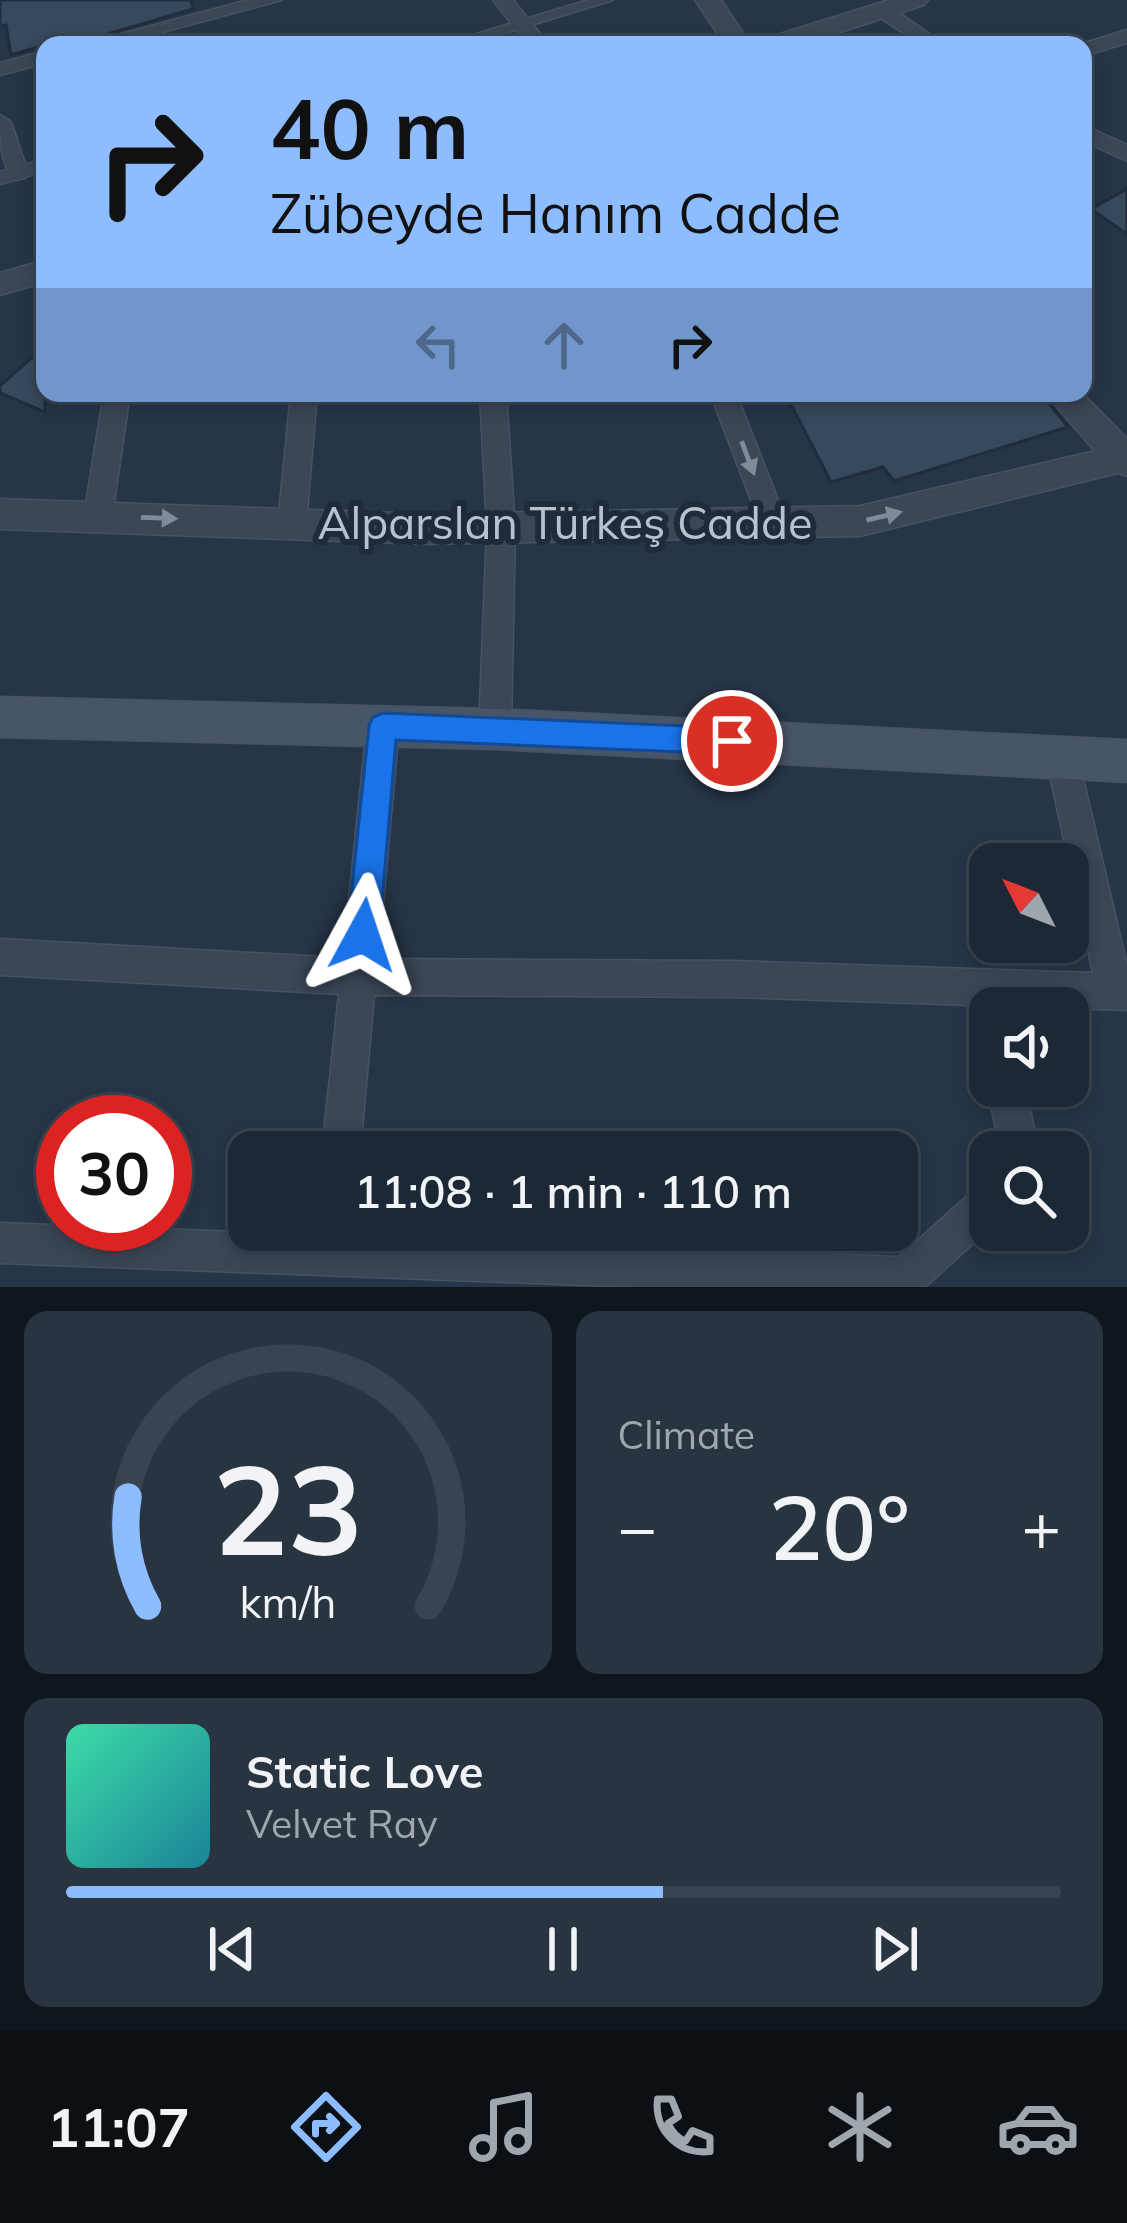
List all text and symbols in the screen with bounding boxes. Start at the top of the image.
text: 40 m [270,75,469,180]
icon: right [72,84,228,240]
text: Zübeyde Hanım Cadde [270,179,841,247]
icon: left [405,312,471,378]
icon: ahead [531,312,597,378]
icon: right [657,312,723,378]
one-way arrow [740,440,759,476]
street label: Alparslan Türkeş Cadde [318,494,812,550]
one-way arrow [866,505,903,524]
one-way arrow [141,509,179,528]
pin [681,690,783,792]
icon: arrive [699,708,765,774]
north arrow [969,843,1089,963]
map controls [969,843,1089,1251]
position arrow [300,872,426,998]
button: sound [969,987,1089,1107]
speed limit sign: 30 [36,1095,192,1251]
button: search [969,1131,1089,1251]
text: 11:08 · 1 min · 110 m [354,1163,792,1219]
text: Climate [618,1410,755,1459]
text: 23 [213,1430,363,1586]
text: 20° [768,1470,910,1583]
text: − [618,1485,657,1568]
text: + [1021,1485,1061,1568]
text: km/h [239,1574,336,1628]
text: Static Love [246,1743,483,1799]
text: Velvet Ray [246,1799,438,1848]
icon: previous [199,1916,265,1982]
icon: pause [530,1916,596,1982]
icon: next [862,1916,928,1982]
icon: directions [284,2085,368,2169]
icon: music [462,2085,546,2169]
icon: phone [640,2085,724,2169]
icon: climate [818,2085,902,2169]
icon: car [996,2085,1080,2169]
text: 11:07 [47,2093,190,2161]

